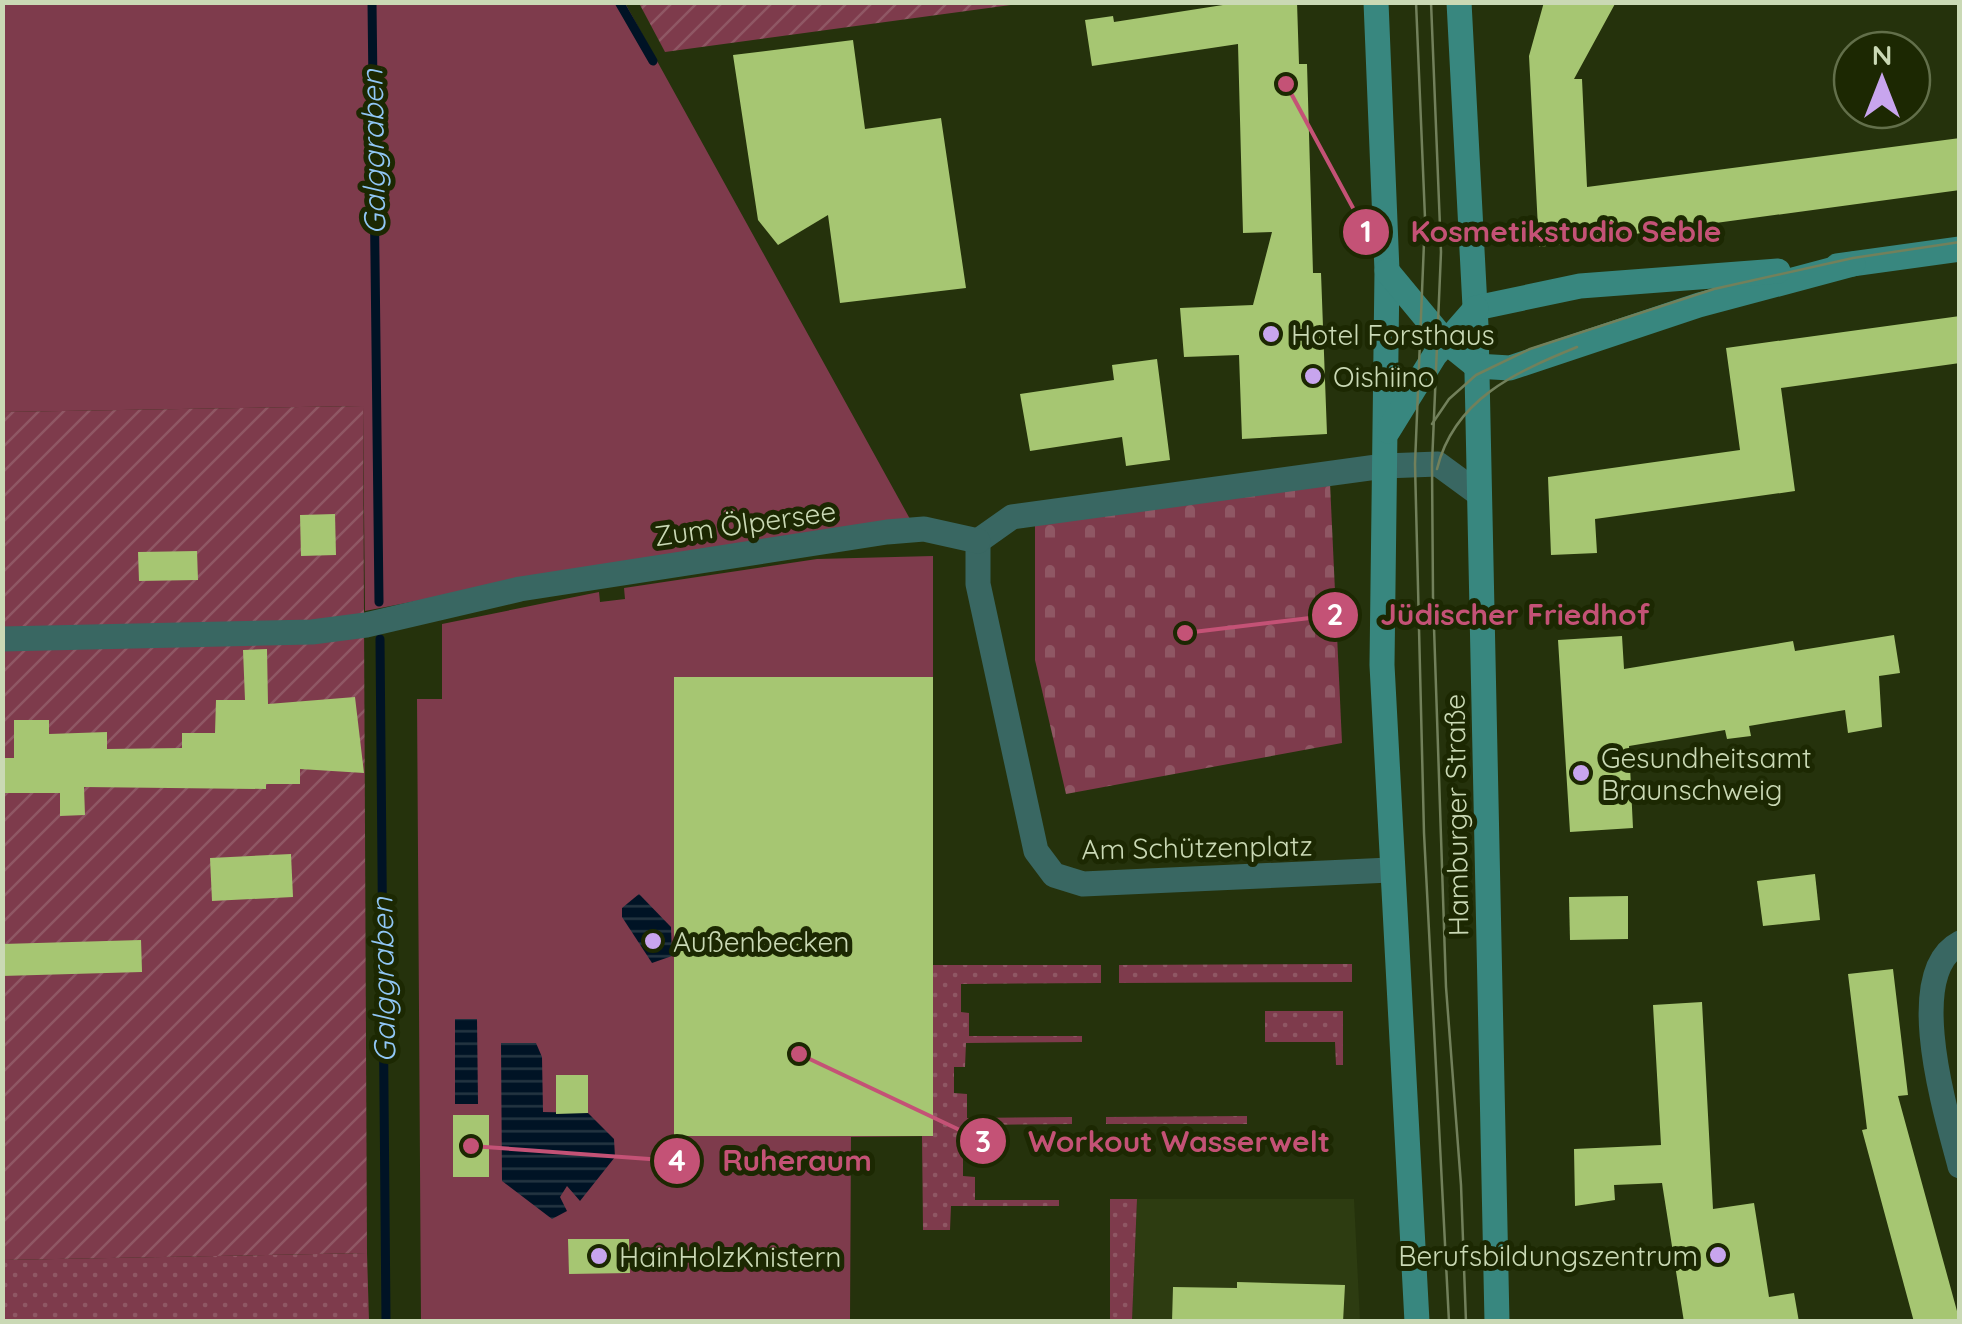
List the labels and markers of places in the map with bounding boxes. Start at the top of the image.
callout: Kosmetikstudio Seble [1341,202,1742,262]
place label: Hotel Forsthaus [1291,317,1495,352]
marker: Hotel Forsthaus [1260,323,1282,345]
place label: Oishiino [1333,359,1435,394]
marker: Oishiino [1302,365,1324,387]
callout: Jüdischer Friedhof [1310,585,1669,645]
place label: Gesundheitsamt Braunschweig [1601,740,1812,807]
marker: Gesundheitsamt Braunschweig [1570,762,1592,784]
place label: Außenbecken [673,924,849,959]
marker: Außenbecken [642,930,664,952]
callout: Workout Wasserwelt [958,1111,1350,1171]
callout: Ruheraum [652,1131,891,1191]
place label: Berufsbildungszentrum [1398,1238,1698,1273]
place label: HainHolzKnistern [619,1239,841,1274]
marker: Berufsbildungszentrum [1707,1244,1729,1266]
marker: HainHolzKnistern [588,1245,610,1267]

